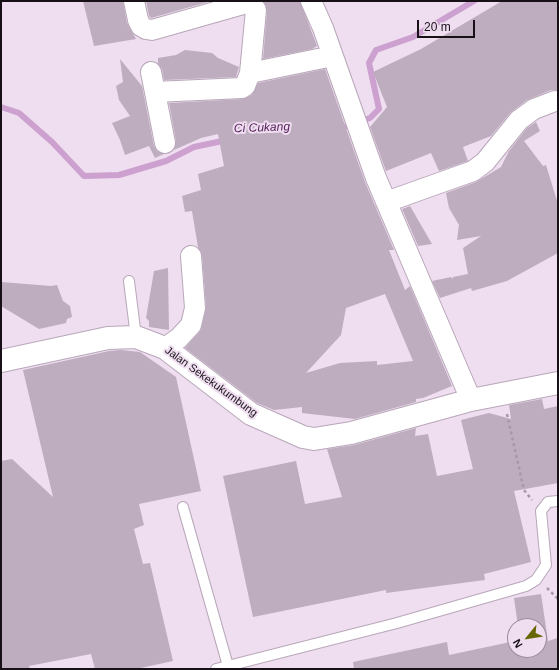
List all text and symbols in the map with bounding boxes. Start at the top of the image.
scale bar [419,12,477,38]
text: 20 m [424,20,451,34]
water label: Ci Cukang [234,120,290,136]
street label: Jalan Sekekukumbung [162,344,260,420]
north arrow [507,618,547,658]
text: N [510,637,525,650]

